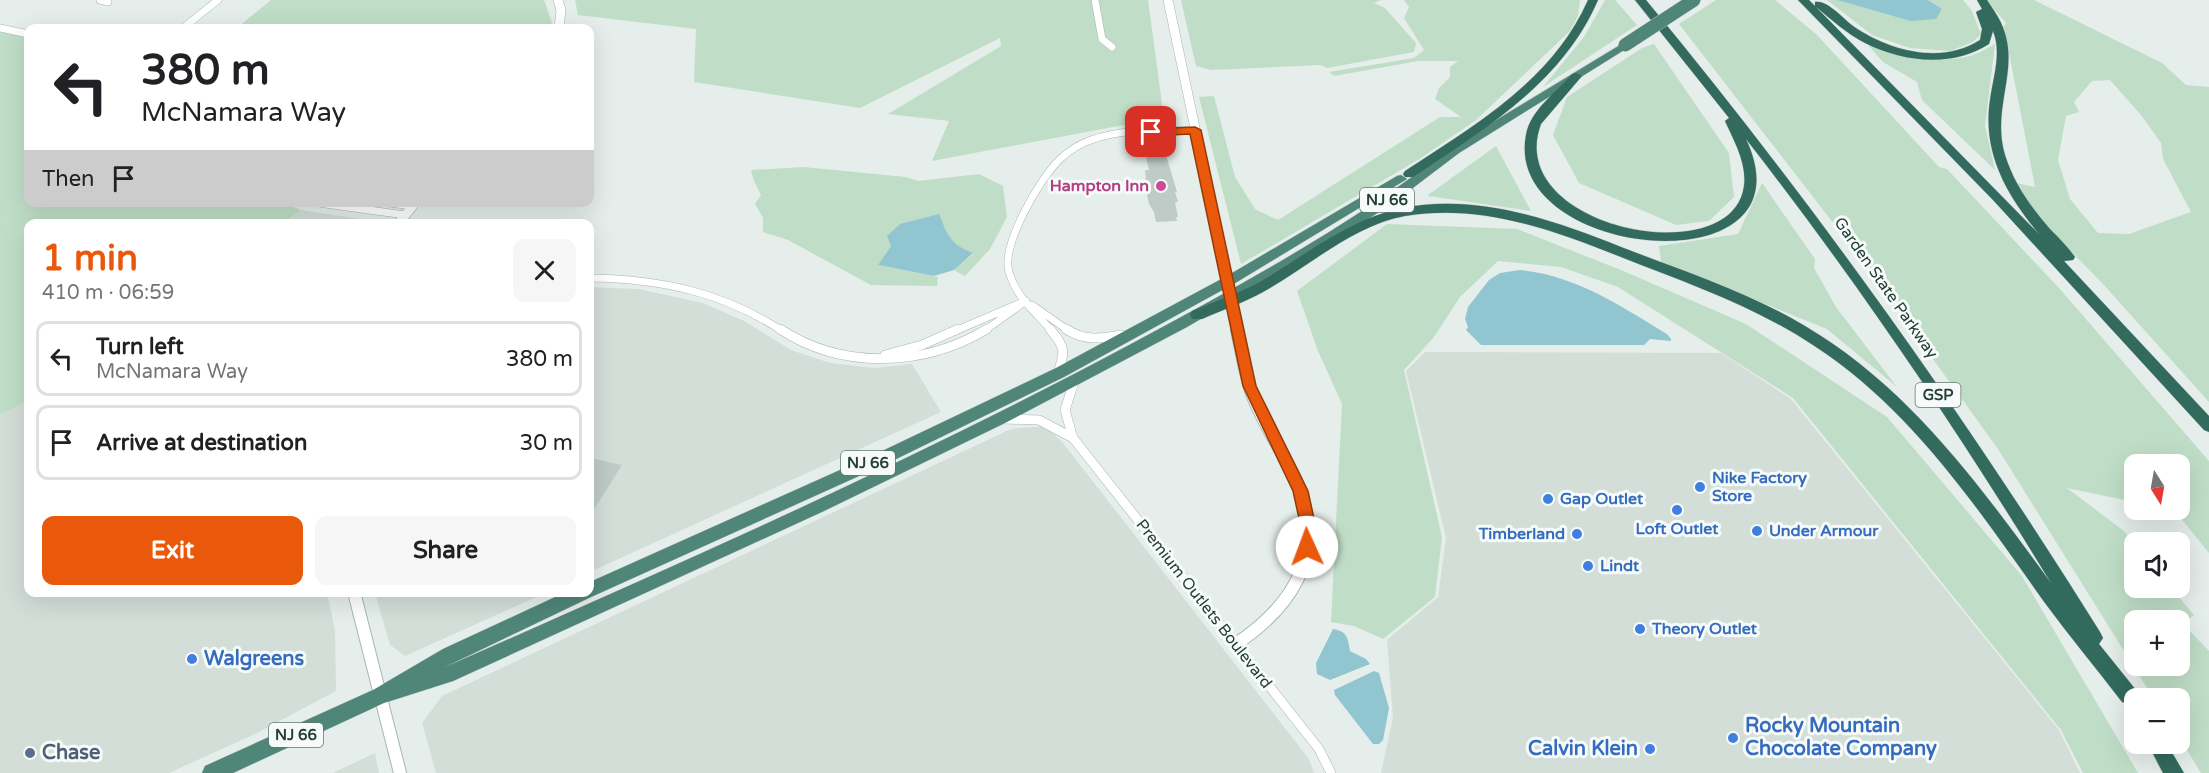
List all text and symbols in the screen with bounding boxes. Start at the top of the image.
text: 380 m [141,45,270,96]
icon: left [42,48,120,126]
text: McNamara Way [141,96,346,129]
pin [1125,106,1176,157]
icon: arrive [1134,115,1167,148]
icon: arrive [107,162,140,195]
text: Then [42,166,95,192]
place label: Hampton Inn [1050,176,1149,196]
marker: Hampton Inn [1154,179,1168,193]
road number: NJ 66 [1360,188,1414,212]
street label: Garden State Parkway [1830,214,1943,363]
text: 1 min [42,237,138,280]
button: close [513,239,576,302]
text: 410 m · 06:59 [42,281,174,305]
text: Turn left [96,334,184,360]
icon: left [45,342,78,375]
text: 380 m [506,346,573,372]
text: McNamara Way [96,360,248,384]
road number: GSP [1916,383,1960,407]
icon: arrive [45,426,78,459]
text: Arrive at destination [96,430,307,456]
text: 30 m [519,430,573,456]
road number: NJ 66 [841,451,895,475]
north arrow [2124,454,2190,520]
map controls [2124,454,2190,754]
place label: Nike Factory Store [1712,468,1807,506]
marker: Nike Factory Store [1693,480,1707,494]
place label: Gap Outlet [1560,489,1644,509]
marker: Gap Outlet [1541,492,1555,506]
marker: Loft Outlet [1670,503,1684,517]
street label: Premium Outlets Boulevard [1132,515,1276,693]
position arrow [1275,515,1339,579]
button: Exit [42,516,303,585]
button: Share [315,516,576,585]
place label: Loft Outlet [1636,519,1719,539]
place label: Under Armour [1769,521,1879,541]
place label: Timberland [1478,524,1565,544]
marker: Under Armour [1750,524,1764,538]
marker: Timberland [1570,527,1584,541]
button: sound [2124,532,2190,598]
place label: Lindt [1600,556,1640,576]
marker: Lindt [1581,559,1595,573]
button: + [2124,610,2190,676]
place label: Theory Outlet [1651,619,1758,639]
marker: Theory Outlet [1633,622,1647,636]
place label: Walgreens [204,647,304,671]
marker: Walgreens [185,652,199,666]
button: − [2124,688,2190,754]
place label: Rocky Mountain Chocolate Company [1745,714,1937,761]
road number: NJ 66 [269,723,323,747]
marker: Rocky Mountain Chocolate Company [1726,731,1740,745]
place label: Calvin Klein [1528,737,1638,761]
place label: Chase [42,741,100,765]
marker: Calvin Klein [1643,742,1657,756]
marker: Chase [23,746,37,760]

